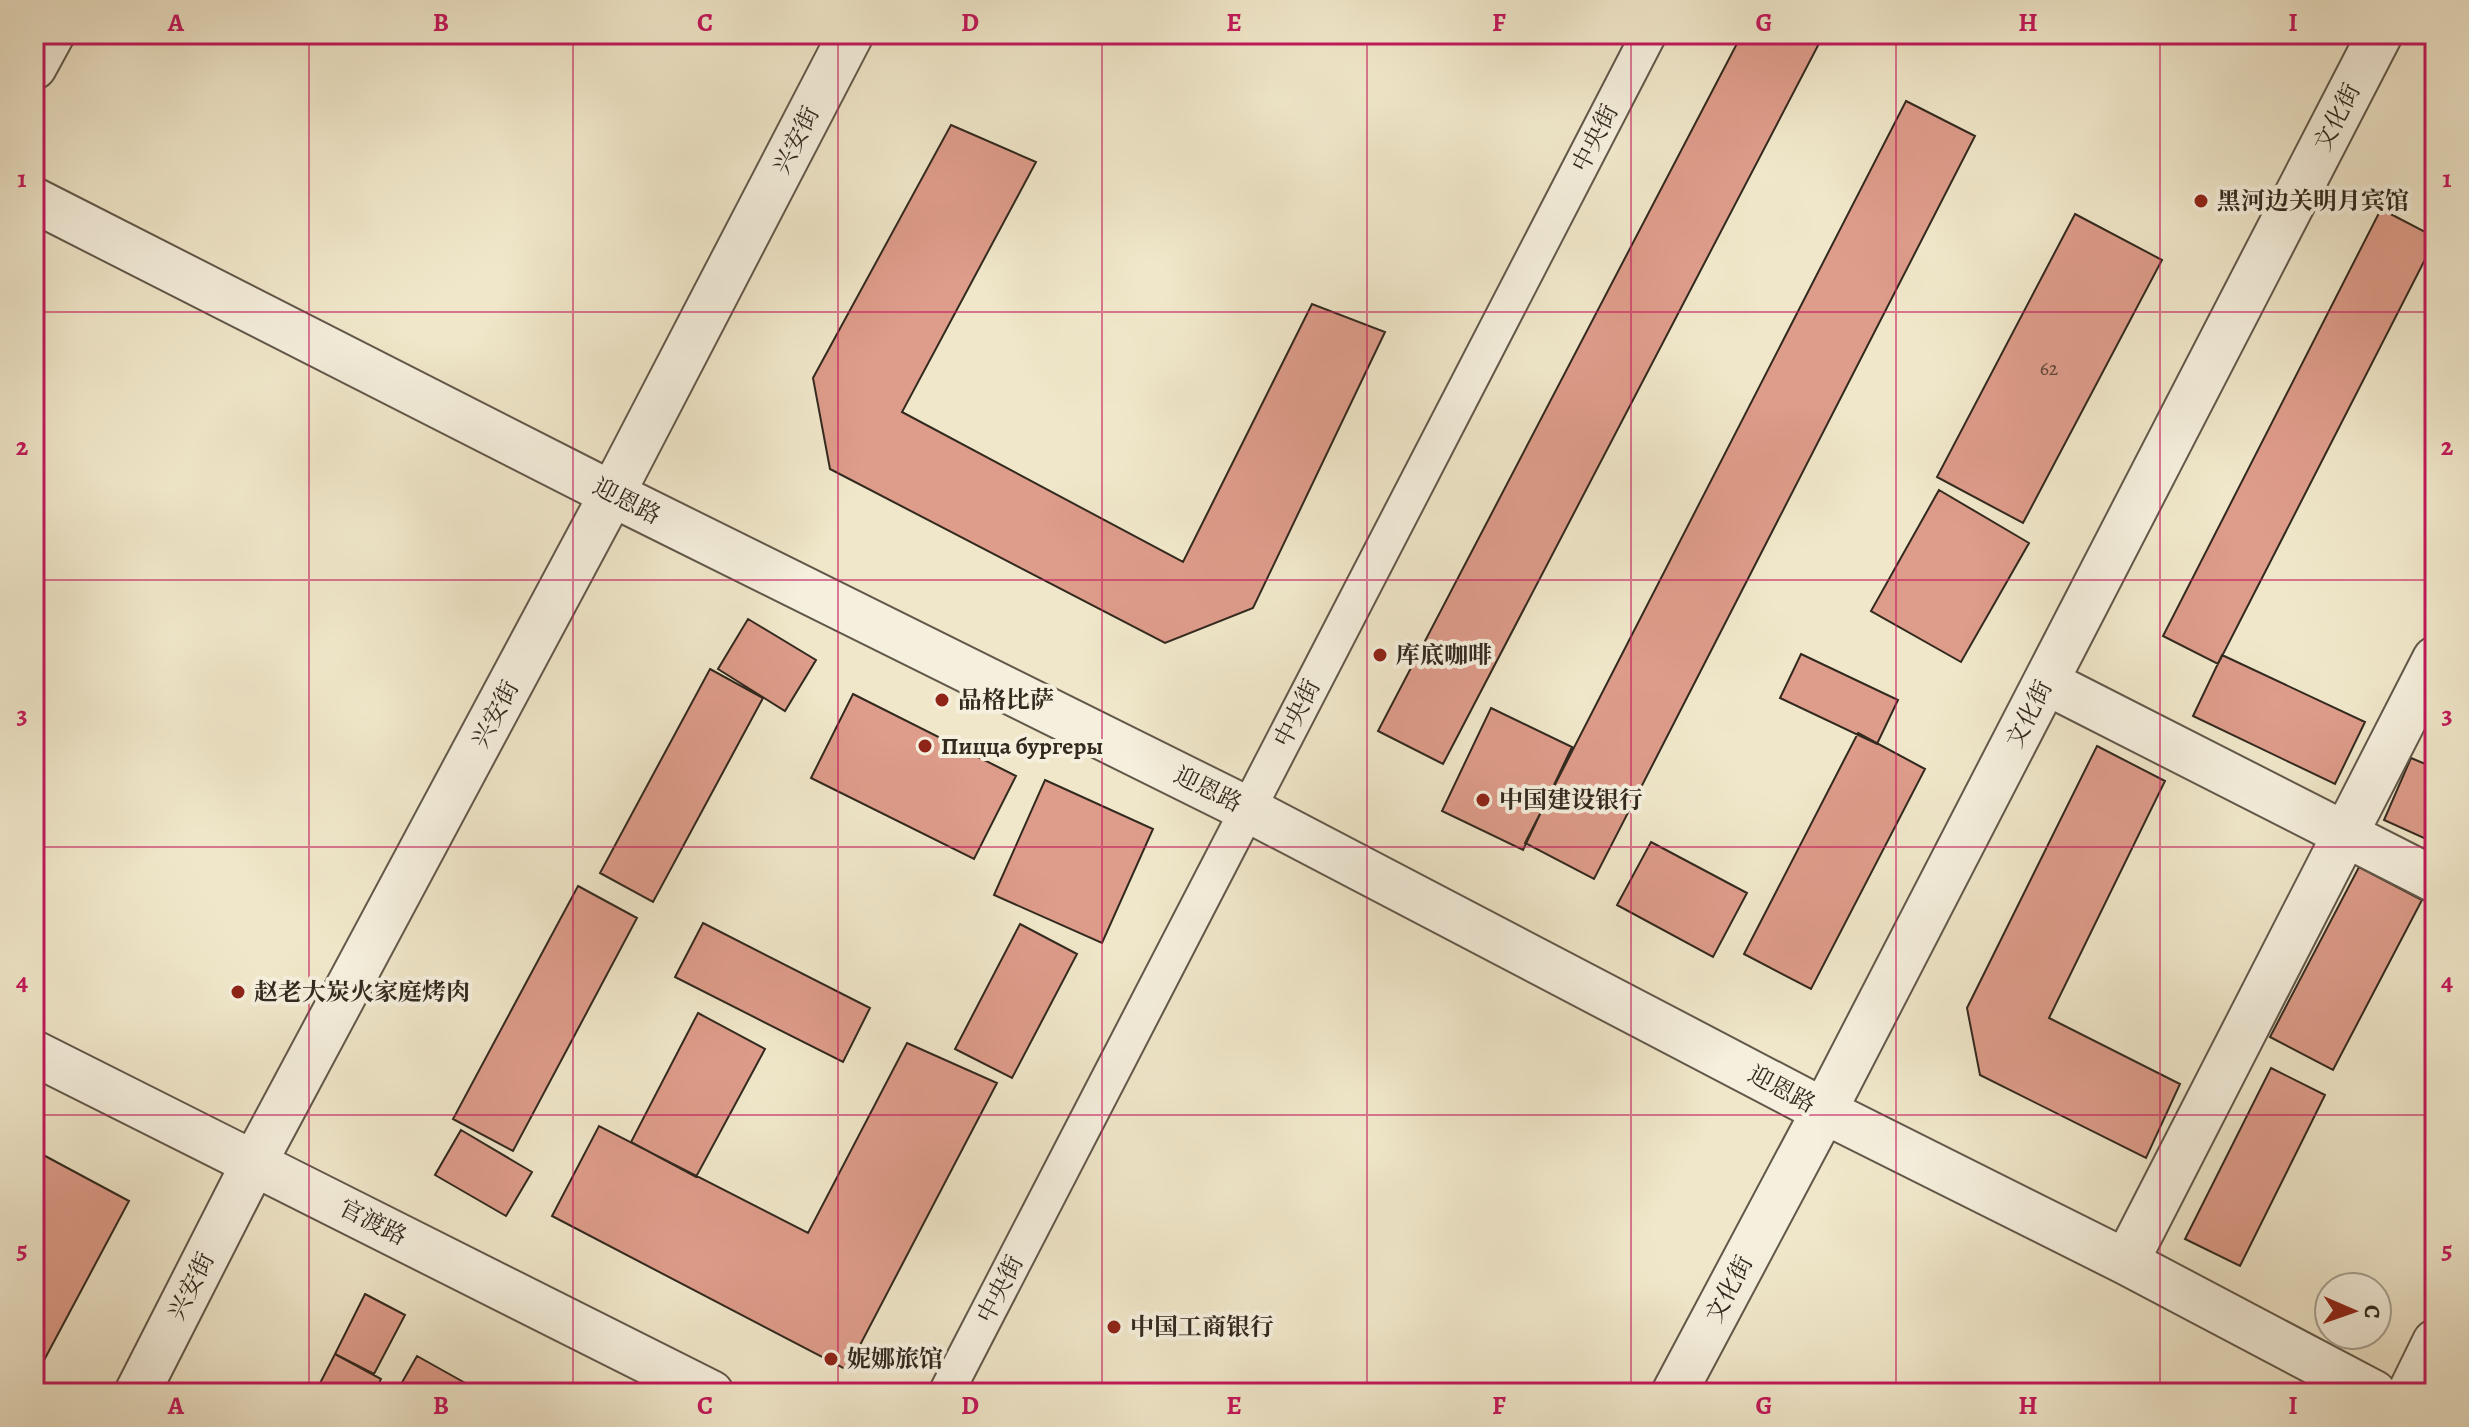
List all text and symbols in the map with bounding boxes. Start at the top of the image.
text: A [167,5,185,40]
text: B [433,5,449,40]
text: C [697,5,713,40]
text: D [961,5,979,40]
text: E [1226,5,1242,40]
text: F [1492,5,1506,40]
text: G [1755,5,1773,40]
text: H [2018,5,2038,40]
text: I [2288,5,2298,40]
street label: 文化街 [2306,78,2368,156]
street label: 中央街 [1564,99,1626,177]
street label: 兴安街 [765,101,827,179]
text: 1 [17,161,27,196]
text: 1 [2442,161,2452,196]
place label: 黑河边关明月宾馆 [2217,185,2409,217]
marker: 黑河边关明月宾馆 [2192,192,2210,210]
house number: 62 [2040,355,2059,382]
text: 2 [16,429,29,464]
text: 2 [2441,429,2454,464]
street label: 迎恩路 [588,470,666,532]
place label: 库底咖啡 [1396,639,1492,671]
marker: 库底咖啡 [1371,646,1389,664]
street label: 中央街 [1266,674,1328,752]
street label: 兴安街 [464,675,526,753]
street label: 文化街 [1998,675,2060,753]
place label: 品格比萨 [958,684,1054,716]
marker: 品格比萨 [933,691,951,709]
text: 3 [16,697,28,732]
text: 3 [2441,697,2453,732]
place label: Пицца бургеры [941,730,1103,762]
marker: Пицца бургеры [916,737,934,755]
street label: 迎恩路 [1169,759,1247,819]
place label: 中国建设银行 [1499,784,1643,816]
marker: 中国建设银行 [1474,791,1492,809]
text: 4 [16,964,28,999]
text: 4 [2441,964,2453,999]
place label: 赵老大炭火家庭烤肉 [254,976,470,1008]
marker: 赵老大炭火家庭烤肉 [229,983,247,1001]
street label: 迎恩路 [1743,1058,1821,1120]
street label: 官渡路 [334,1191,412,1253]
text: 5 [16,1232,28,1267]
text: 5 [2441,1232,2453,1267]
street label: 兴安街 [160,1247,222,1325]
street label: 中央街 [969,1250,1031,1328]
street label: 文化街 [1698,1250,1760,1328]
north arrow [2313,1271,2393,1351]
text: С [2357,1304,2387,1319]
place label: 中国工商银行 [1130,1311,1274,1343]
marker: 中国工商银行 [1105,1318,1123,1336]
place label: 妮娜旅馆 [847,1343,943,1375]
marker: 妮娜旅馆 [822,1350,840,1368]
text: A [167,1388,185,1423]
text: B [433,1388,449,1423]
text: C [697,1388,713,1423]
text: D [961,1388,979,1423]
text: E [1226,1388,1242,1423]
text: F [1492,1388,1506,1423]
text: G [1755,1388,1773,1423]
text: H [2018,1388,2038,1423]
text: I [2288,1388,2298,1423]

